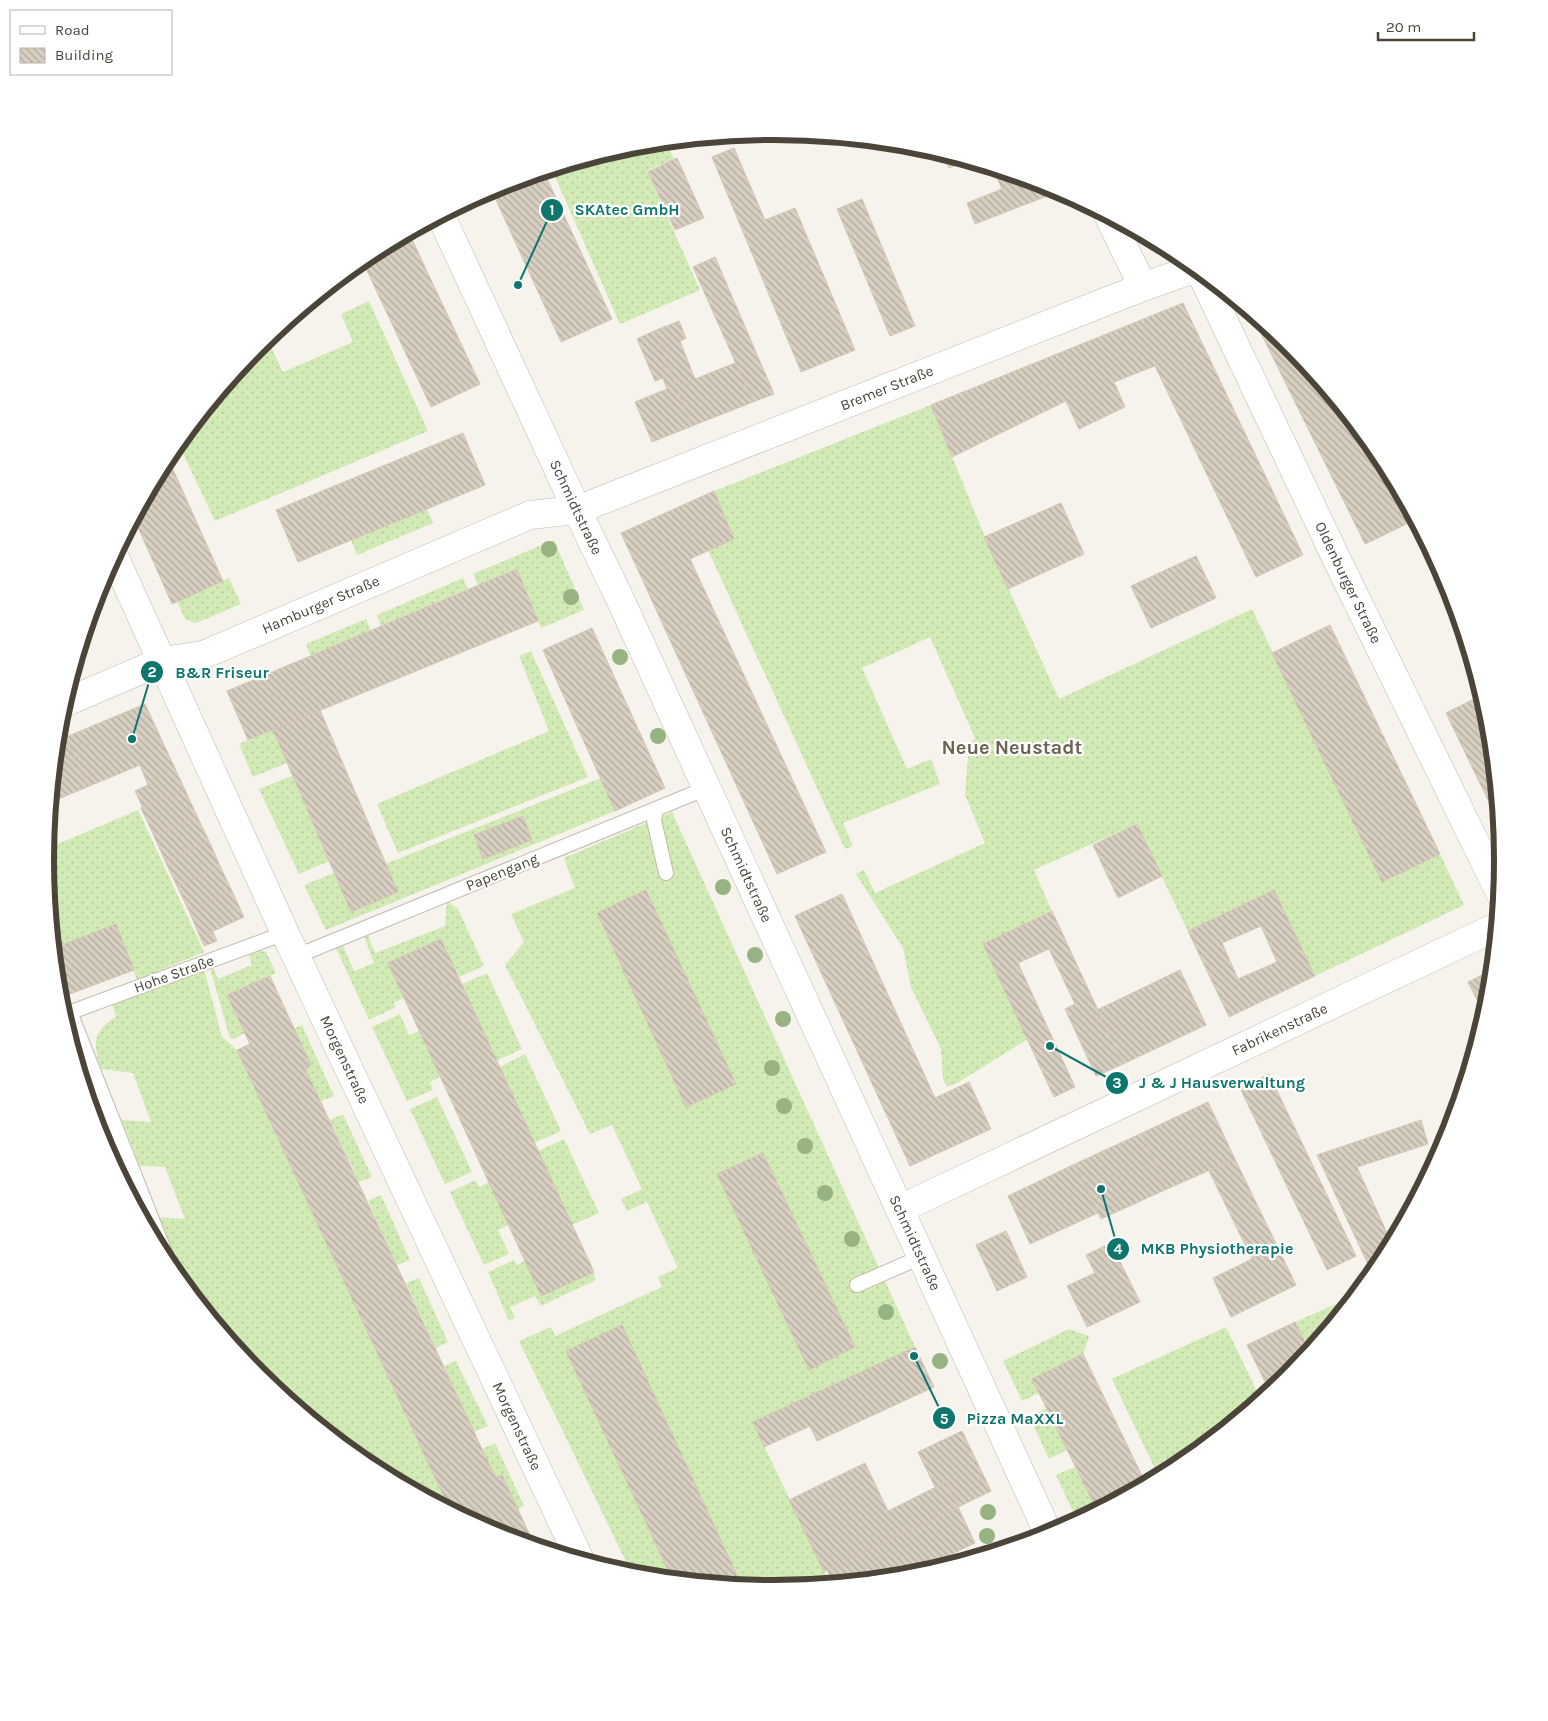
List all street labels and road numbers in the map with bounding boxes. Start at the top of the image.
street label: Bremer Straße [838,362,936,414]
street label: Schmidtstraße [546,457,606,558]
street label: Oldenburger Straße [1311,519,1385,646]
street label: Hamburger Straße [259,572,382,638]
street label: Schmidtstraße [717,824,776,925]
street label: Papengang [463,849,541,895]
street label: Hohe Straße [132,951,216,997]
street label: Fabrikenstraße [1229,999,1330,1060]
street label: Morgenstraße [316,1013,373,1107]
street label: Schmidtstraße [885,1192,945,1293]
street label: Morgenstraße [489,1379,546,1473]

